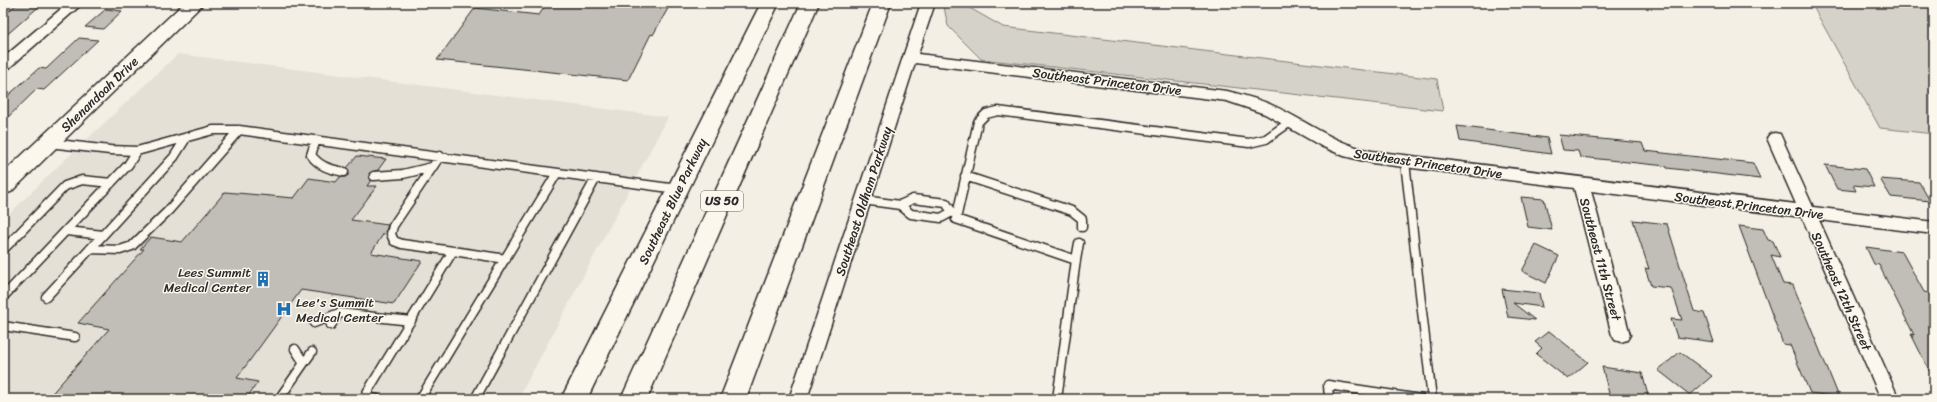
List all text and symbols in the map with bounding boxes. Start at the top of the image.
street label: Shenandoah Drive [55,51,144,138]
street label: Southeast Princeton Drive [1031,61,1183,102]
street label: Southeast Oldham Parkway [828,123,899,279]
street label: Southeast Blue Parkway [632,134,713,269]
street label: Southeast Princeton Drive [1352,142,1504,185]
street label: Southeast Princeton Drive [1673,185,1825,226]
road number: US 50 [701,191,743,211]
street label: Southeast 11th Street [1573,195,1628,324]
street label: Southeast 12th Street [1805,228,1878,355]
place label: Lees Summit Medical Center [164,261,252,299]
building icon: Lees Summit Medical Center [254,270,272,288]
place label: Lee's Summit Medical Center [296,291,384,329]
hospital icon: Lee's Summit Medical Center [275,300,293,318]

